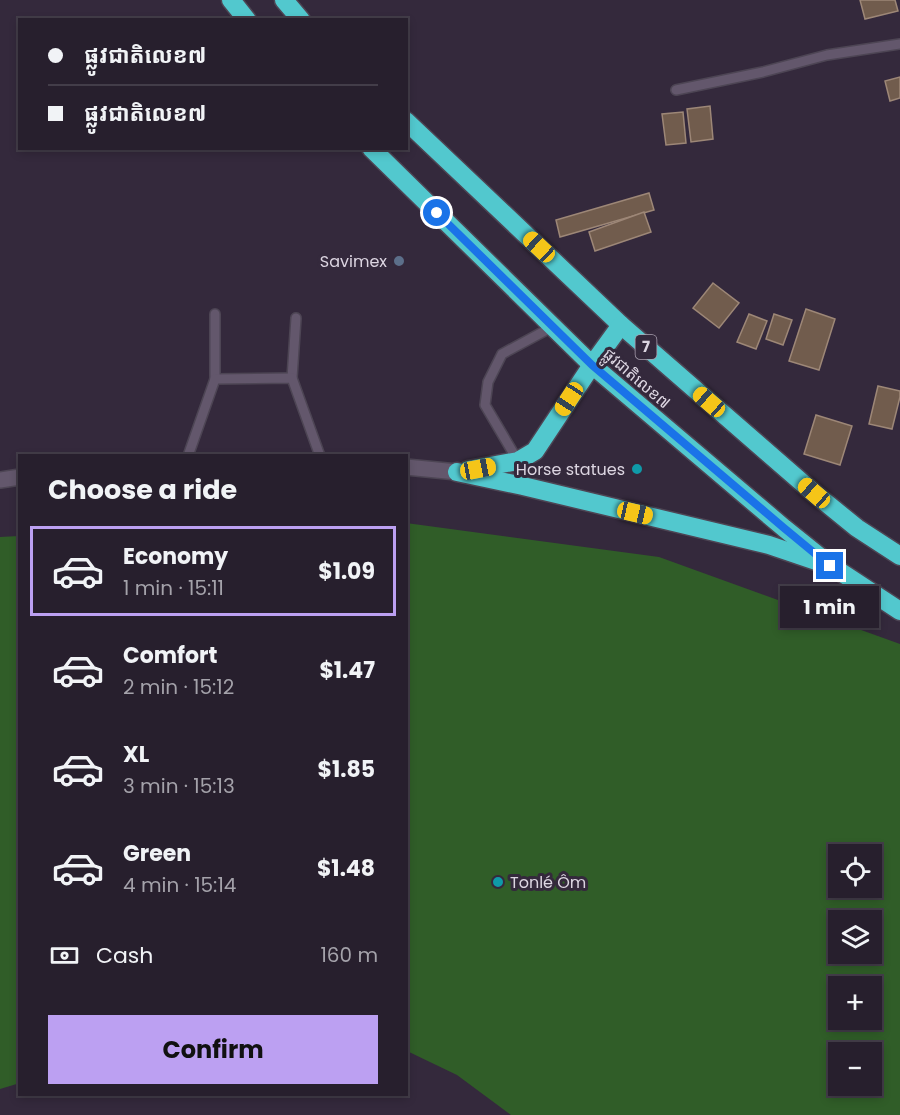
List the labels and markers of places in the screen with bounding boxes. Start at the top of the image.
place label: Savimex [320,250,387,273]
marker: Savimex [392,254,406,268]
place label: Horse statues [516,458,625,481]
marker: Horse statues [630,462,644,476]
place label: Tonlé Ôm [510,871,586,894]
marker: Tonlé Ôm [491,875,505,889]

